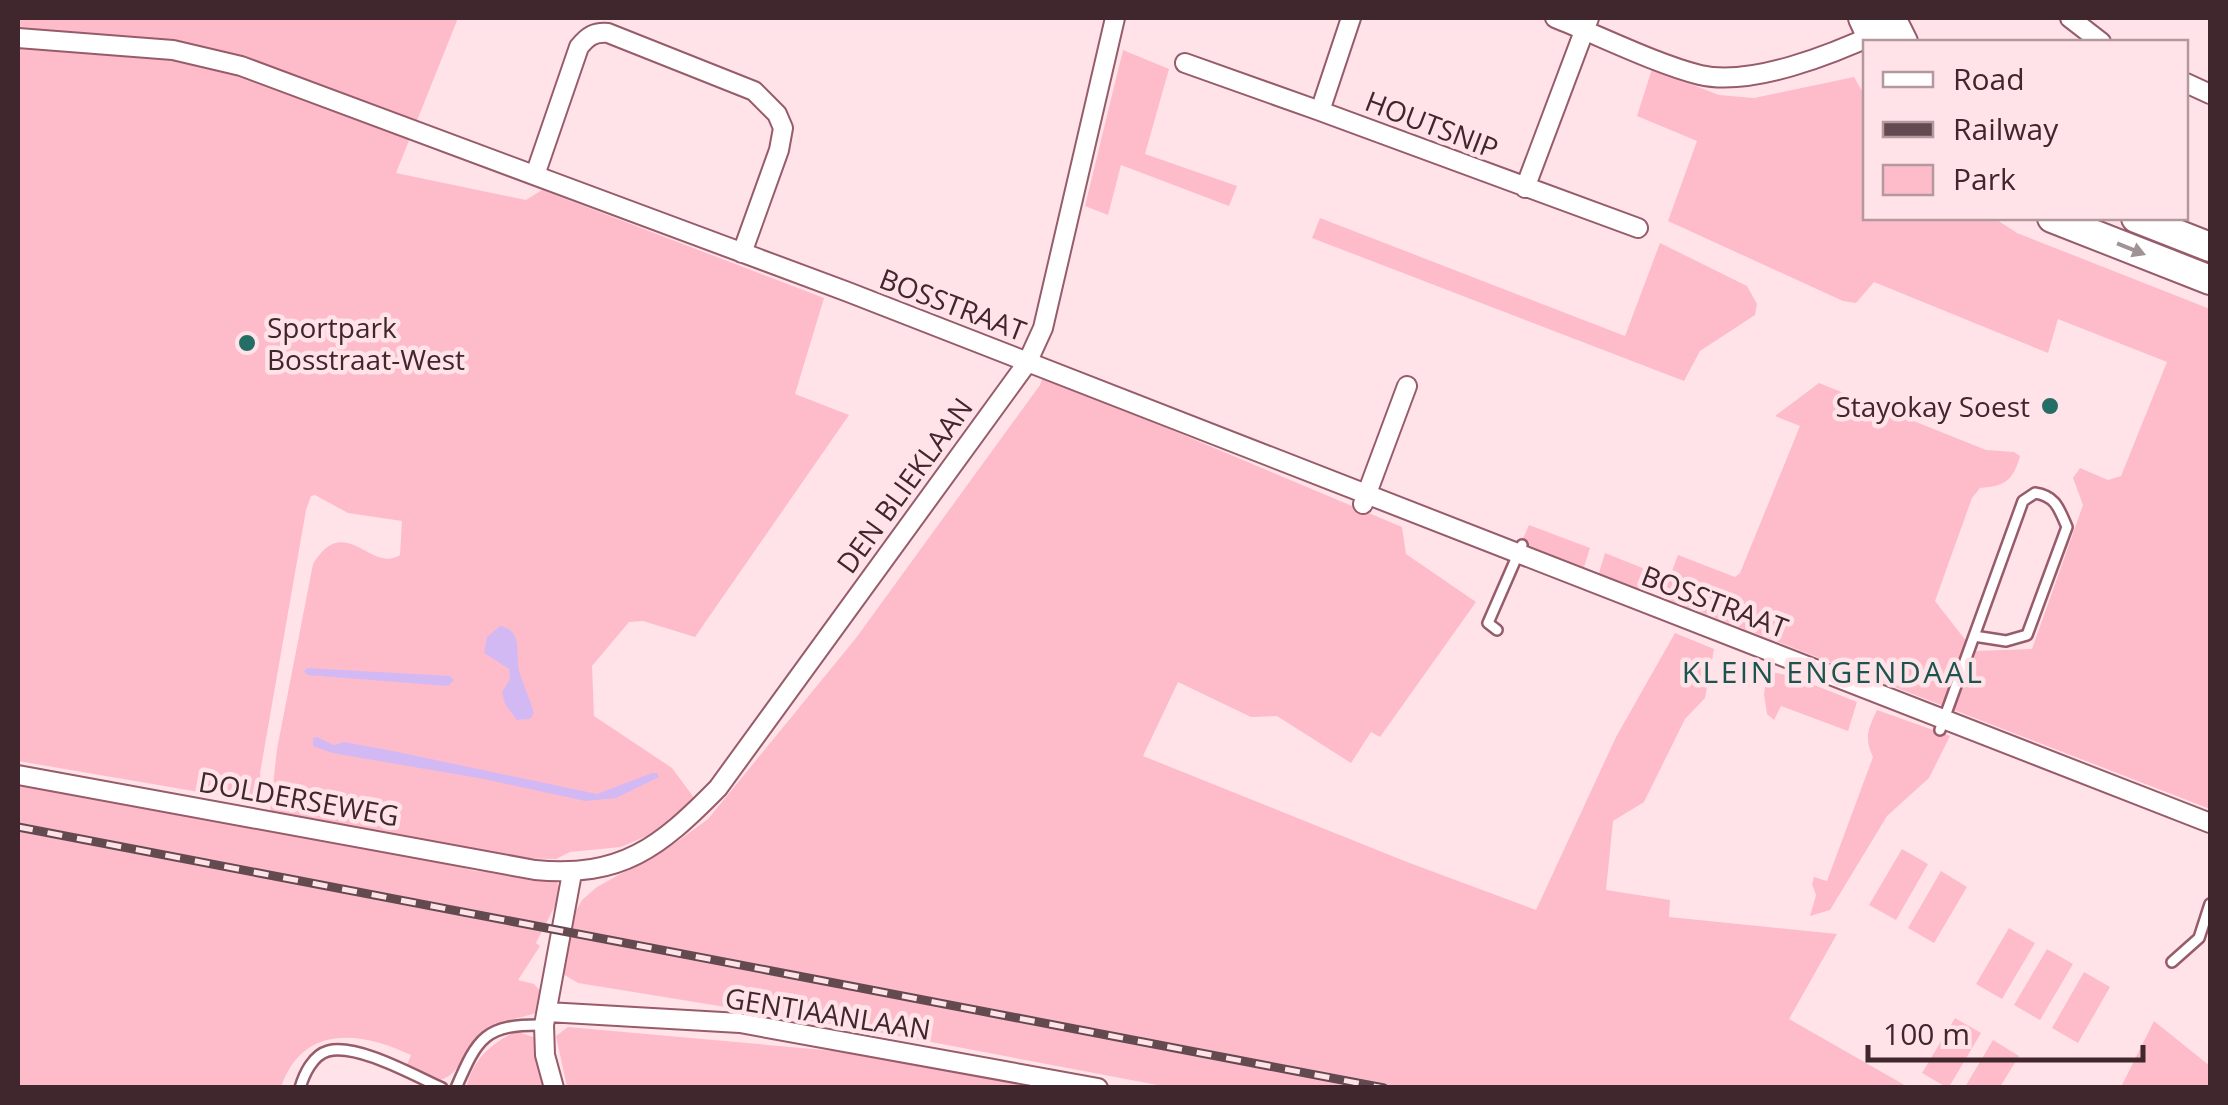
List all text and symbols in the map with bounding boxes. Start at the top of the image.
legend [1863,40,2188,220]
text: Road [1953,58,2025,99]
street label: HOUTSNIP [1360,81,1504,167]
text: Railway [1953,108,2059,149]
text: Park [1953,158,2016,199]
one-way arrow [2117,241,2147,257]
street label: BOSSTRAAT [874,259,1032,350]
place label: Sportpark Bosstraat-West [267,308,465,378]
marker: Sportpark Bosstraat-West [236,332,258,354]
place label: Stayokay Soest [1835,387,2030,425]
street label: DEN BLIEKLAAN [827,389,981,581]
marker: Stayokay Soest [2039,395,2061,417]
street label: BOSSTRAAT [1636,556,1794,647]
district label: KLEIN ENGENDAAL [1682,651,1984,692]
street label: DOLDERSEWEG [196,762,402,834]
street label: GENTIAANLAAN [722,978,934,1048]
scale bar [1868,1000,2143,1062]
text: 100 m [1883,1013,1970,1054]

